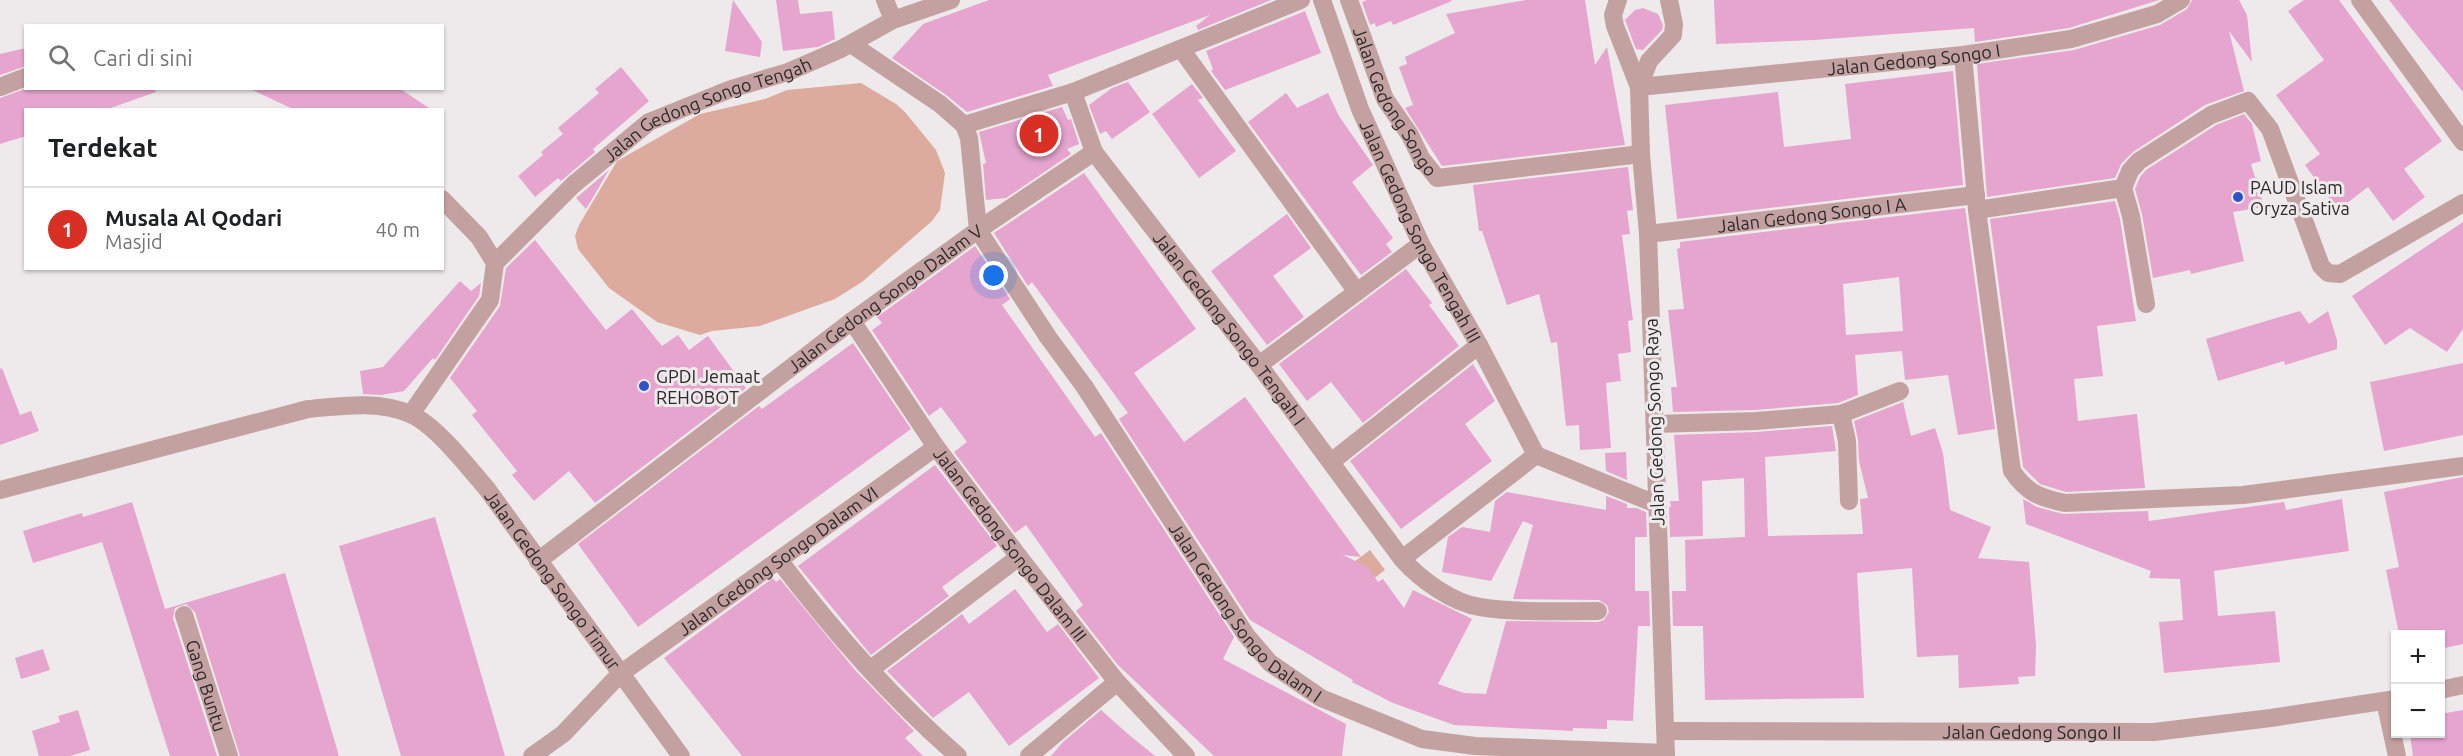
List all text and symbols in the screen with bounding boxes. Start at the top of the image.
search box [24,24,444,90]
street label: Jalan Gedong Songo [1350,24,1441,180]
street label: Jalan Gedong Songo I [1826,40,2002,78]
icon: search [45,41,78,74]
text: Cari di sini [93,45,193,70]
street label: Jalan Gedong Songo Tengah [599,53,814,166]
pin: 1 [1020,112,1058,156]
street label: Jalan Gedong Songo Tengah III [1356,117,1485,346]
text: Terdekat [48,133,158,162]
place label: PAUD Islam Oryza Sativa [2250,177,2350,218]
marker: PAUD Islam Oryza Sativa [2231,190,2245,204]
street label: Jalan Gedong Songo I A [1716,193,1908,236]
text: Musala Al Qodari [105,205,282,230]
text: 1 [62,218,73,241]
text: 40 m [376,218,420,241]
street label: Jalan Gedong Songo Dalam V [784,220,986,377]
street label: Jalan Gedong Songo Tengah I [1150,228,1310,429]
text: Masjid [105,230,163,253]
your location [979,261,1008,290]
street label: Jalan Gedong Songo Raya [1640,318,1668,526]
place label: GPDI Jemaat REHOBOT [656,366,760,407]
marker: GPDI Jemaat REHOBOT [637,379,651,393]
street label: Jalan Gedong Songo Dalam III [930,443,1091,645]
street label: Jalan Gedong Songo Dalam VI [674,482,882,639]
street label: Jalan Gedong Songo Timur [481,486,625,673]
street label: Jalan Gedong Songo Dalam I [1166,519,1326,706]
map controls [2391,630,2445,738]
button: + [2391,630,2445,684]
street label: Gang Buntu [182,637,231,734]
button: − [2391,684,2445,738]
street label: Jalan Gedong Songo II [1943,722,2121,742]

